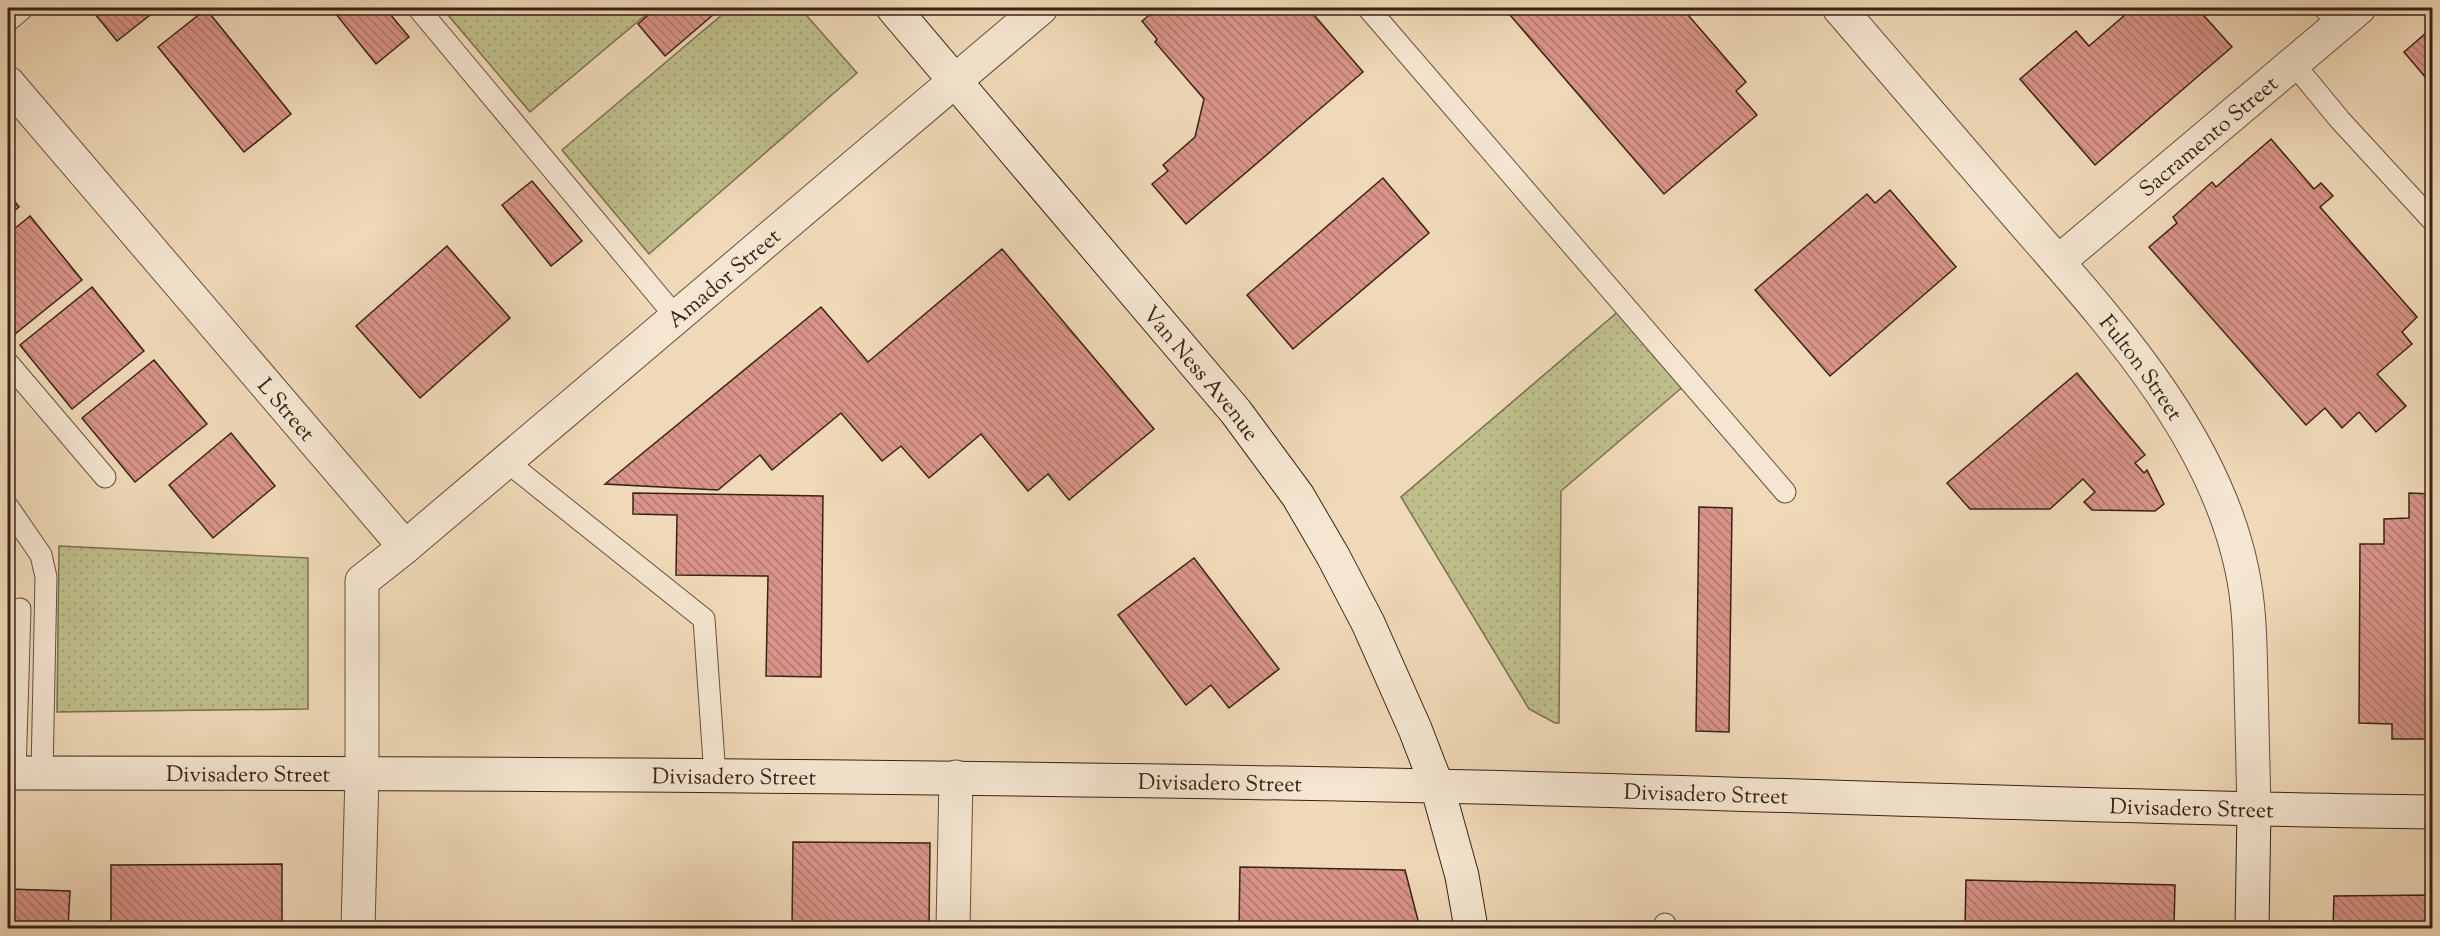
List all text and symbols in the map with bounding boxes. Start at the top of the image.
street label: Sacramento Street [2133,69,2287,206]
street label: Amador Street [661,222,789,337]
street label: Van Ness Avenue [1134,300,1265,449]
street label: Fulton Street [2090,309,2189,428]
street label: L Street [248,372,321,450]
street label: Divisadero Street [166,760,331,793]
street label: Divisadero Street [652,762,817,796]
street label: Divisadero Street [1138,768,1303,802]
street label: Divisadero Street [1623,778,1789,815]
street label: Divisadero Street [2109,792,2274,828]

